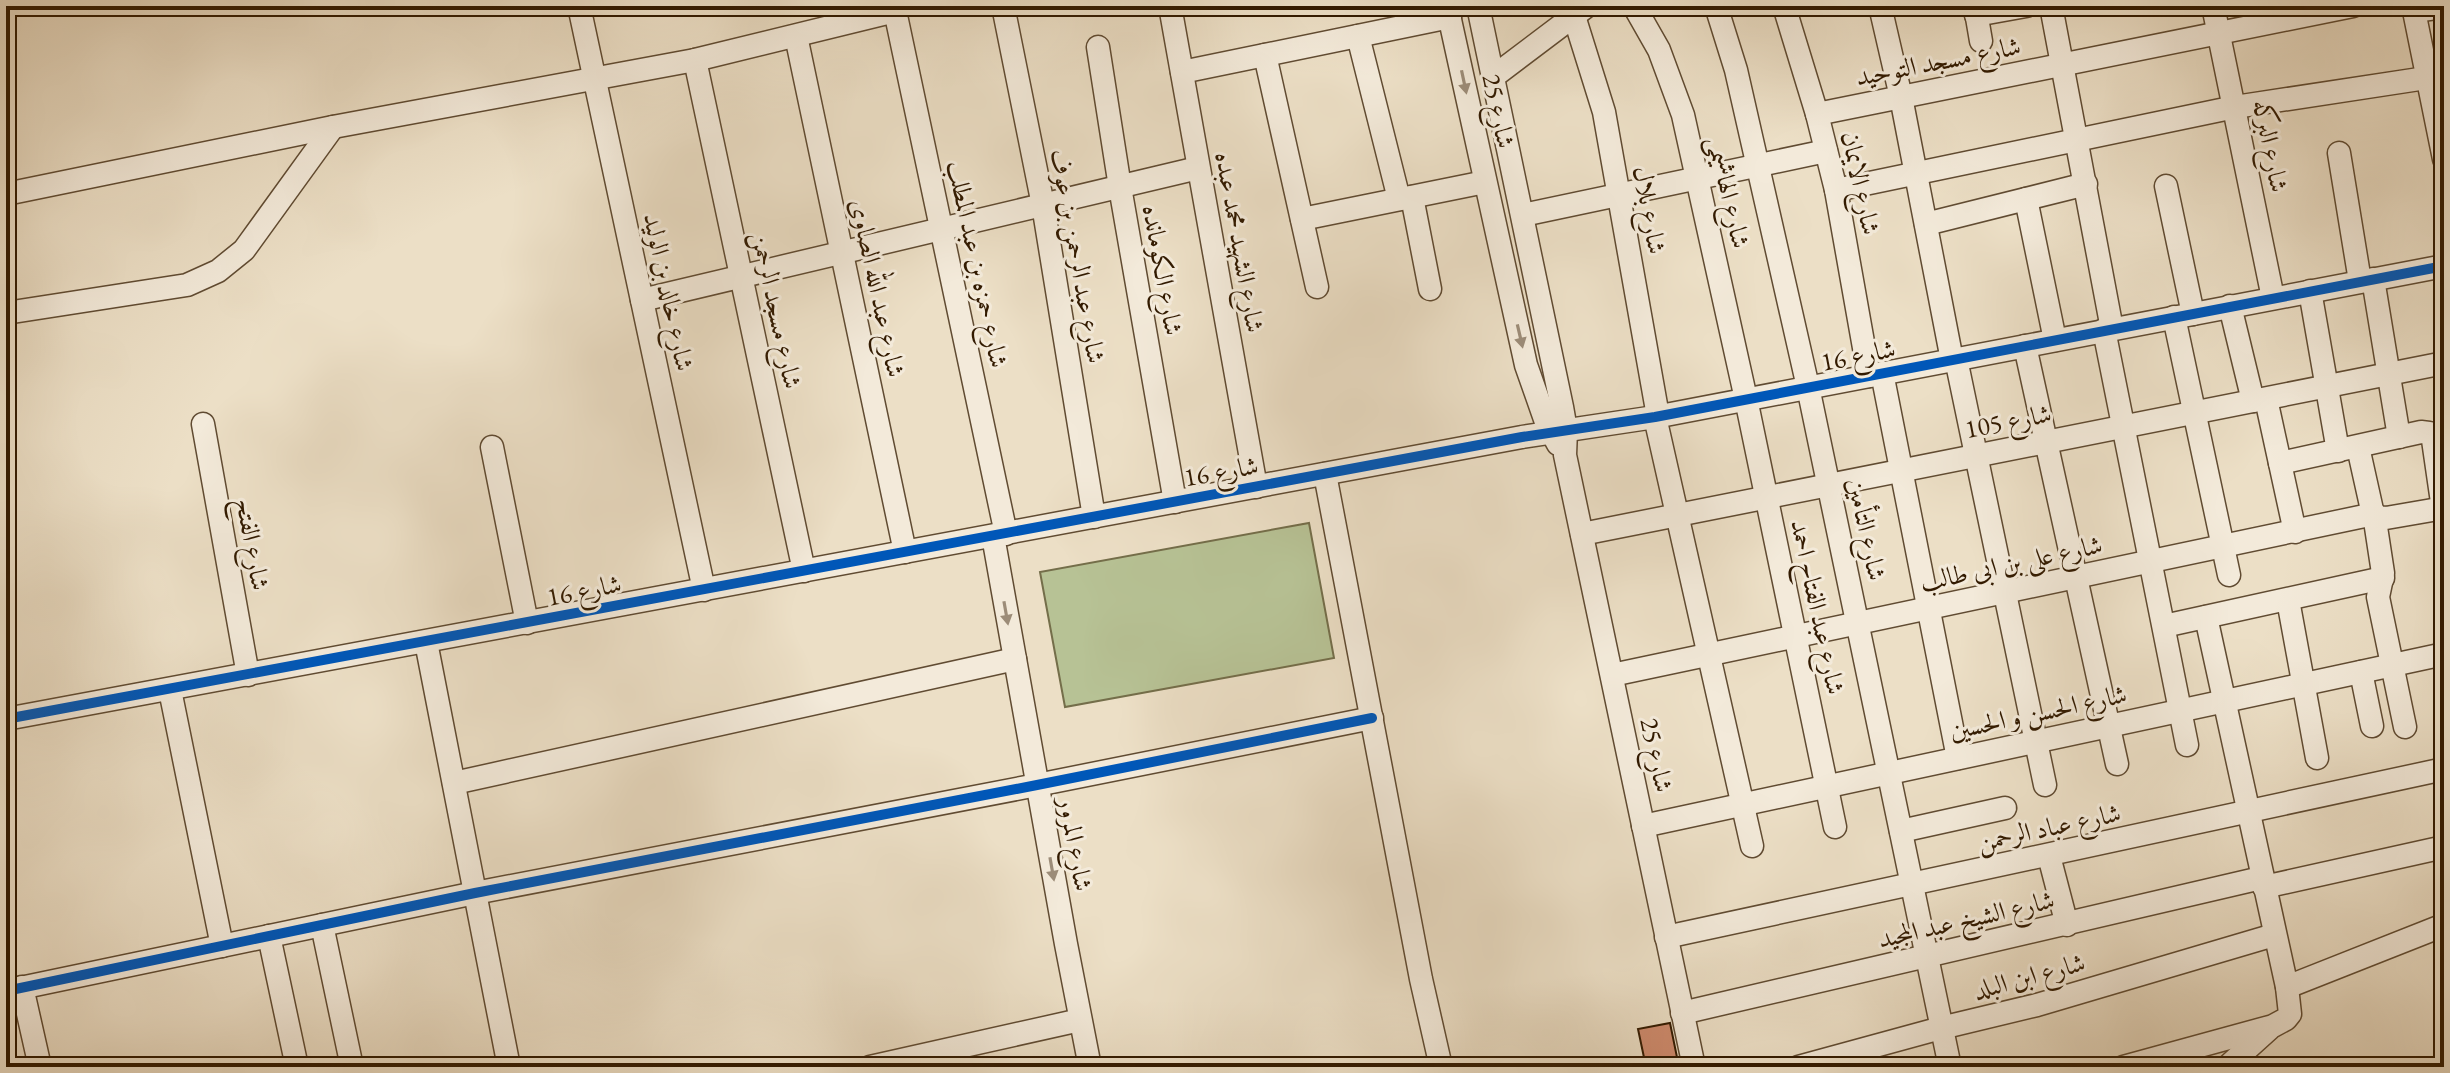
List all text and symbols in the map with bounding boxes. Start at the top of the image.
street label: شارع مسجد التوحيد [1852,28,2025,99]
one-way arrow [1458,70,1471,95]
street label: شارع 25 [1470,71,1523,152]
street label: شارع البركه [2240,97,2297,196]
street label: شارع الايمان [1829,128,1889,239]
street label: شارع الهاشيمى [1695,133,1758,253]
street label: شارع عبد الرحمن بن عوف [1037,146,1114,367]
street label: شارع الشهيد محمد عبده [1202,149,1273,336]
street label: شارع حمزه بن عبد المطلب [935,157,1017,372]
street label: شارع بلال [1621,163,1674,258]
street label: شارع عبد الله الصاوى [838,195,916,381]
street label: شارع الكومانده [1130,202,1191,339]
street label: شارع خالد بن الوليد [631,210,702,375]
street label: شارع مسجد الرحمن [739,228,810,393]
one-way arrow [1514,324,1527,349]
street label: شارع 16 [1818,331,1899,384]
street label: شارع 105 [1962,396,2055,451]
street label: شارع 16 [1181,448,1262,499]
street label: شارع التأمين [1835,474,1895,585]
street label: شارع الفتح [221,495,278,594]
street label: شارع عبد الفتاح احمد [1776,516,1853,699]
street label: شارع على بن ابى طالب [1917,527,2106,604]
street label: شارع 16 [544,566,625,619]
one-way arrow [1001,601,1013,626]
street label: شارع الحسن و الحسين [1946,677,2131,752]
street label: شارع 25 [1628,715,1681,796]
street label: شارع المرور [1046,791,1101,895]
street label: شارع عباد الرحمن [1974,795,2125,864]
one-way arrow [1047,856,1059,881]
street label: شارع الشيخ عبد المجيد [1874,882,2059,963]
street label: شارع ابن البلد [1969,945,2090,1012]

